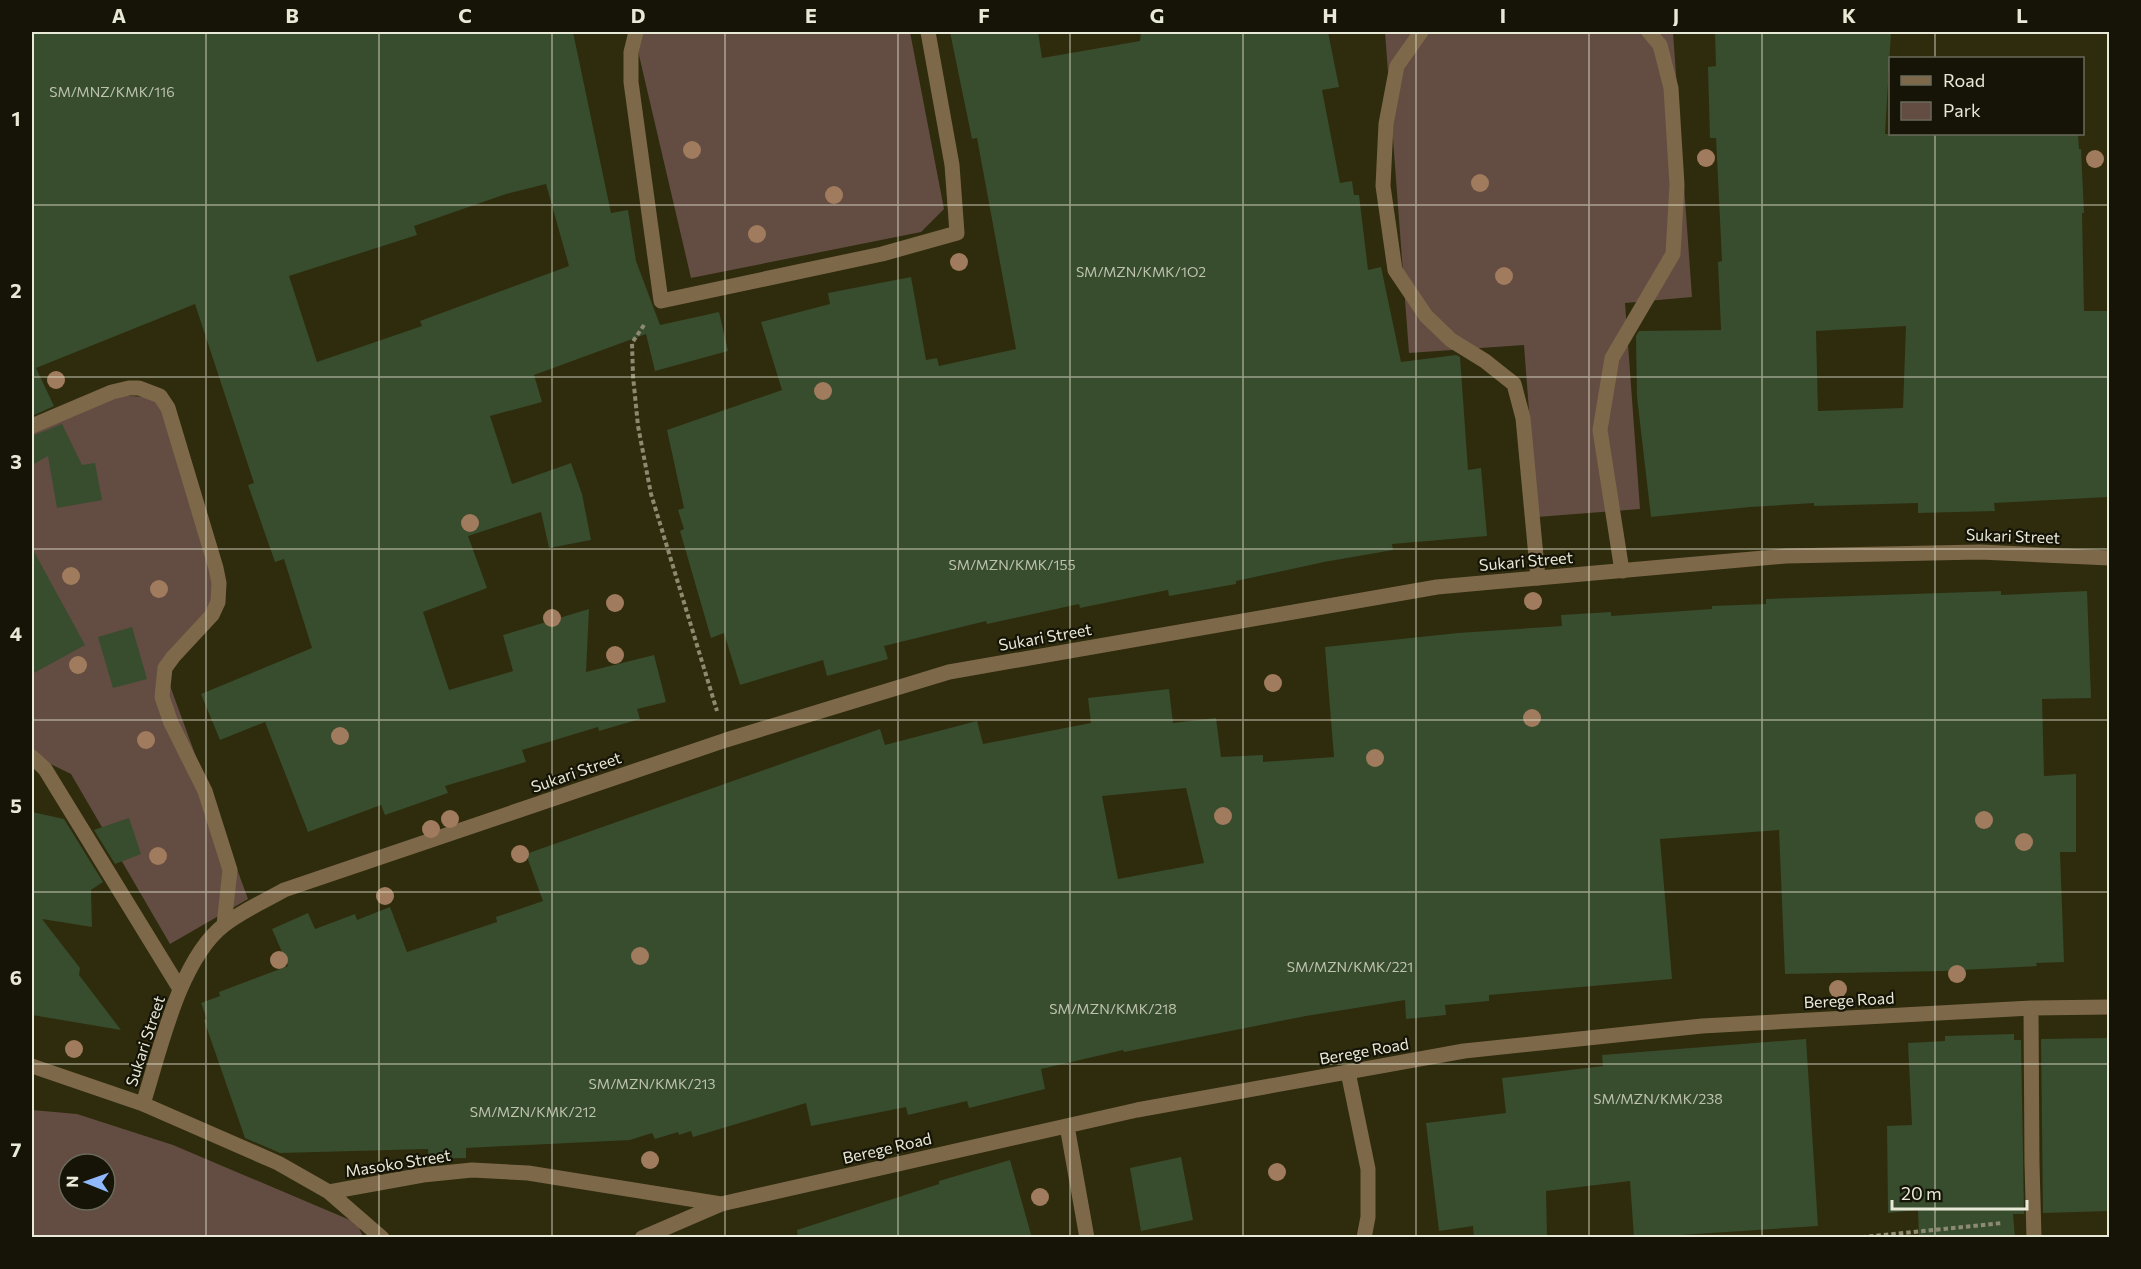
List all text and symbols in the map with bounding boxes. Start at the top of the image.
text: A [112,3,126,27]
text: B [285,3,299,27]
text: C [458,3,472,27]
text: D [631,3,645,27]
text: E [805,3,817,27]
text: F [978,3,990,27]
text: G [1150,3,1164,27]
text: H [1323,3,1338,27]
text: I [1500,3,1506,27]
text: J [1673,3,1679,27]
text: K [1842,3,1856,27]
text: L [2016,3,2028,27]
legend [1889,57,2084,135]
text: Road [1943,69,1985,91]
house number: SM/MNZ/KMK/116 [49,83,175,100]
text: Park [1943,99,1981,121]
text: 1 [11,106,21,130]
house number: SM/MZN/KMK/1O2 [1076,263,1206,280]
text: 2 [10,278,22,302]
text: 3 [10,449,22,473]
street label: Sukari Street [1966,524,2061,547]
street label: Sukari Street [1478,547,1574,574]
house number: SM/MZN/KMK/155 [948,556,1076,573]
street label: Sukari Street [997,619,1093,654]
text: 4 [10,621,22,645]
street label: Sukari Street [528,747,624,796]
text: 5 [10,793,22,817]
house number: SM/MZN/KMK/221 [1287,958,1413,975]
text: 6 [10,965,22,989]
street label: Berege Road [1803,988,1895,1011]
street label: Sukari Street [121,993,168,1089]
house number: SM/MZN/KMK/218 [1049,1000,1177,1017]
street label: Berege Road [1318,1033,1410,1068]
house number: SM/MZN/KMK/213 [589,1075,715,1092]
house number: SM/MZN/KMK/238 [1593,1090,1723,1107]
house number: SM/MZN/KMK/212 [470,1103,596,1120]
street label: Berege Road [841,1128,933,1167]
text: 7 [11,1137,22,1161]
street label: Masoko Street [344,1145,452,1180]
north arrow [57,1152,117,1212]
scale bar [1892,1173,2027,1211]
text: N [62,1176,81,1188]
text: 20 m [1901,1182,1942,1204]

